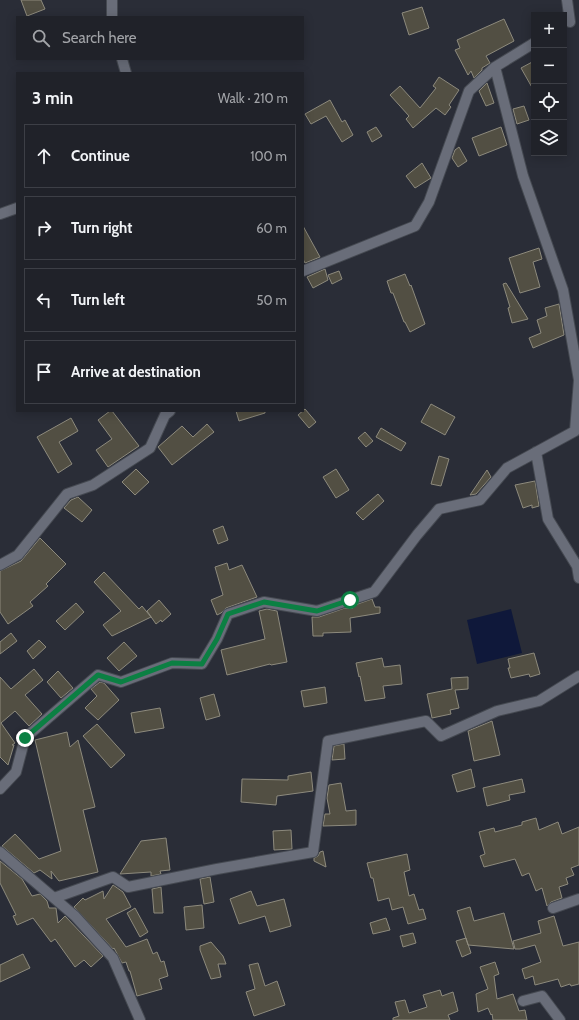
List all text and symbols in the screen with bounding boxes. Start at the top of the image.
map controls [531,12,567,156]
button: + [531,12,567,48]
search box [16,16,304,60]
icon: search [30,27,52,49]
text: Search here [62,29,137,47]
button: − [531,48,567,84]
button: locate [531,84,567,120]
text: 3 min [32,88,73,108]
text: Walk · 210 m [218,90,288,106]
button: layers [531,120,567,156]
icon: ahead [33,145,55,167]
text: Continue [71,147,130,165]
text: 100 m [250,148,287,164]
icon: right [33,217,55,239]
text: Turn right [71,219,132,237]
text: 60 m [256,220,287,236]
icon: left [33,289,55,311]
text: Turn left [71,291,125,309]
text: 50 m [257,292,287,308]
icon: arrive [33,361,55,383]
text: Arrive at destination [71,363,201,381]
route start [341,591,359,609]
route end [16,729,34,747]

